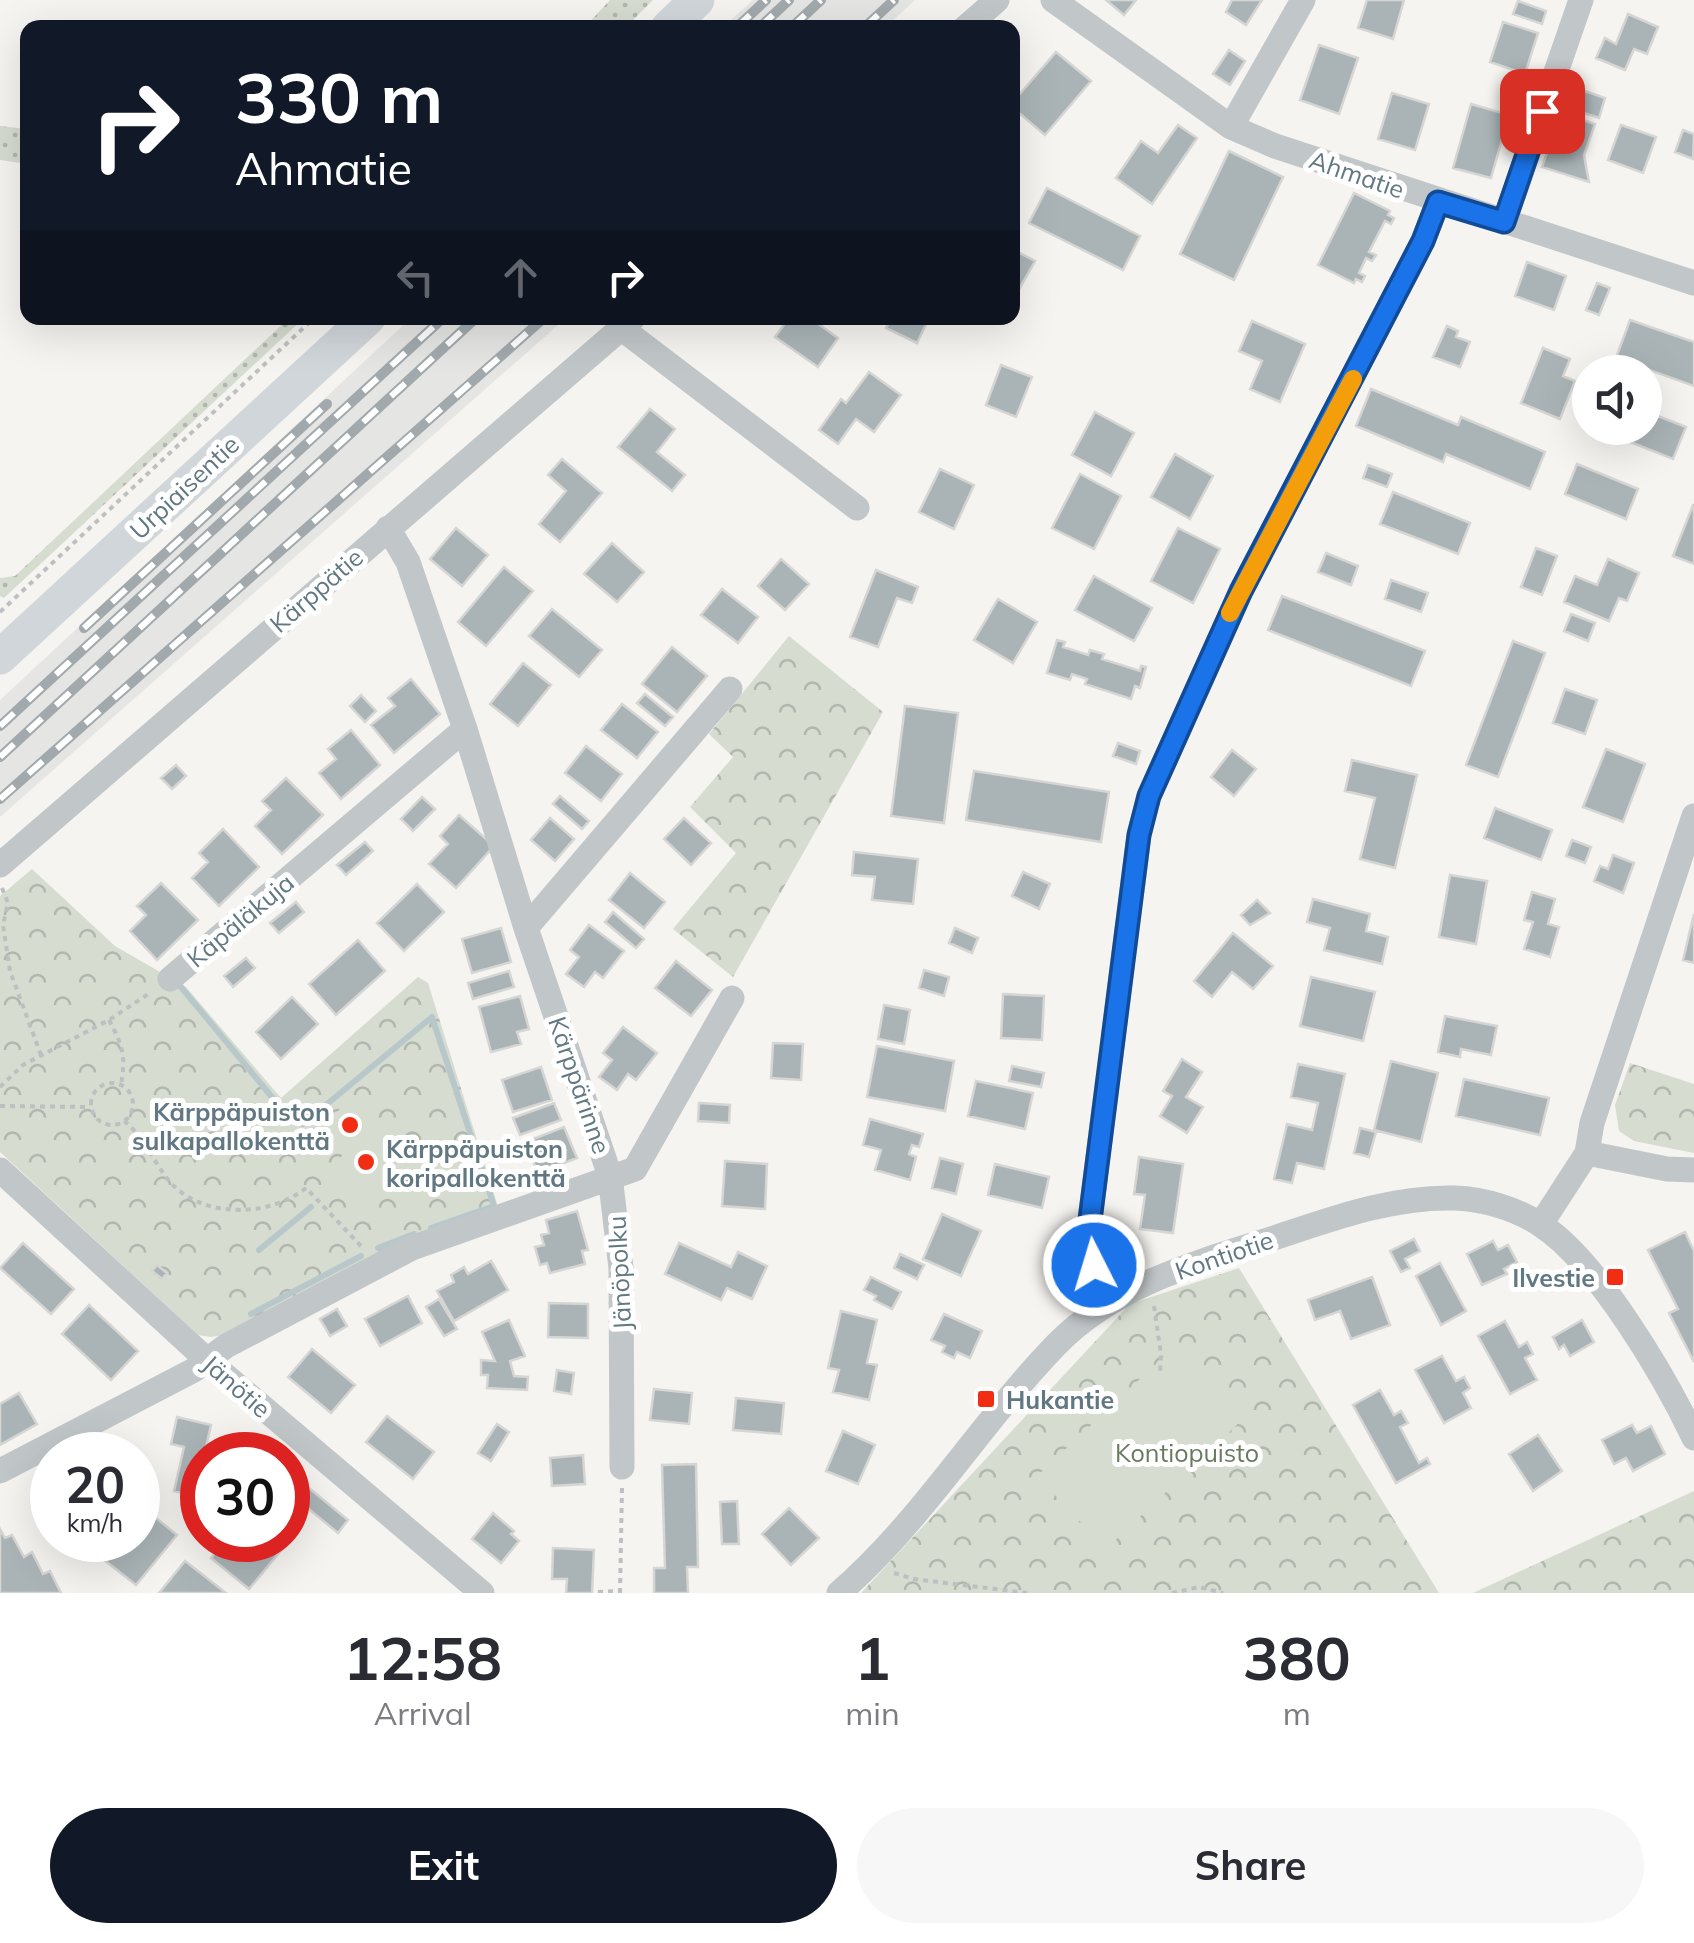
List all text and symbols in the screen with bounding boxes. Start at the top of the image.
text: 330 m [235,53,443,141]
icon: right [70,60,200,190]
pin [1500,69,1585,154]
icon: arrive [1515,84,1570,139]
text: Ahmatie [235,140,412,196]
street label: Ahmatie [1305,143,1409,205]
icon: left [388,250,443,305]
icon: ahead [493,250,548,305]
icon: right [598,250,653,305]
map controls [1572,355,1662,445]
button: sound [1572,355,1662,445]
street label: Urpiaisentie [123,429,245,545]
street label: Kärppätie [263,541,369,639]
street label: Käpäläkuja [180,866,300,974]
street label: Kärppärinne [542,1012,618,1158]
place label: Kärppäpuiston sulkapallokenttä [132,1096,330,1156]
marker: Kärppäpuiston sulkapallokenttä [339,1114,361,1136]
place label: Kärppäpuiston koripallokenttä [386,1133,566,1193]
marker: Kärppäpuiston koripallokenttä [355,1151,377,1173]
position arrow [1042,1213,1146,1317]
street label: Jänöpolku [601,1215,637,1331]
street label: Kontiotie [1171,1224,1277,1286]
place label: Ilvestie [1512,1262,1595,1293]
marker: Ilvestie [1604,1266,1626,1288]
street label: Jänötie [197,1348,277,1424]
place label: Hukantie [1006,1384,1114,1415]
marker: Hukantie [975,1388,997,1410]
speed limit sign: 30 [180,1432,310,1562]
park label: Kontiopuisto [1115,1437,1259,1468]
text: 20 [65,1453,125,1516]
text: km/h [67,1507,123,1538]
text: 12:58 [343,1620,502,1695]
text: 1 [854,1620,890,1695]
text: 380 [1243,1620,1351,1695]
text: Arrival [374,1693,472,1733]
text: min [845,1693,900,1733]
text: m [1283,1693,1311,1733]
button: Exit [50,1808,837,1923]
button: Share [857,1808,1644,1923]

